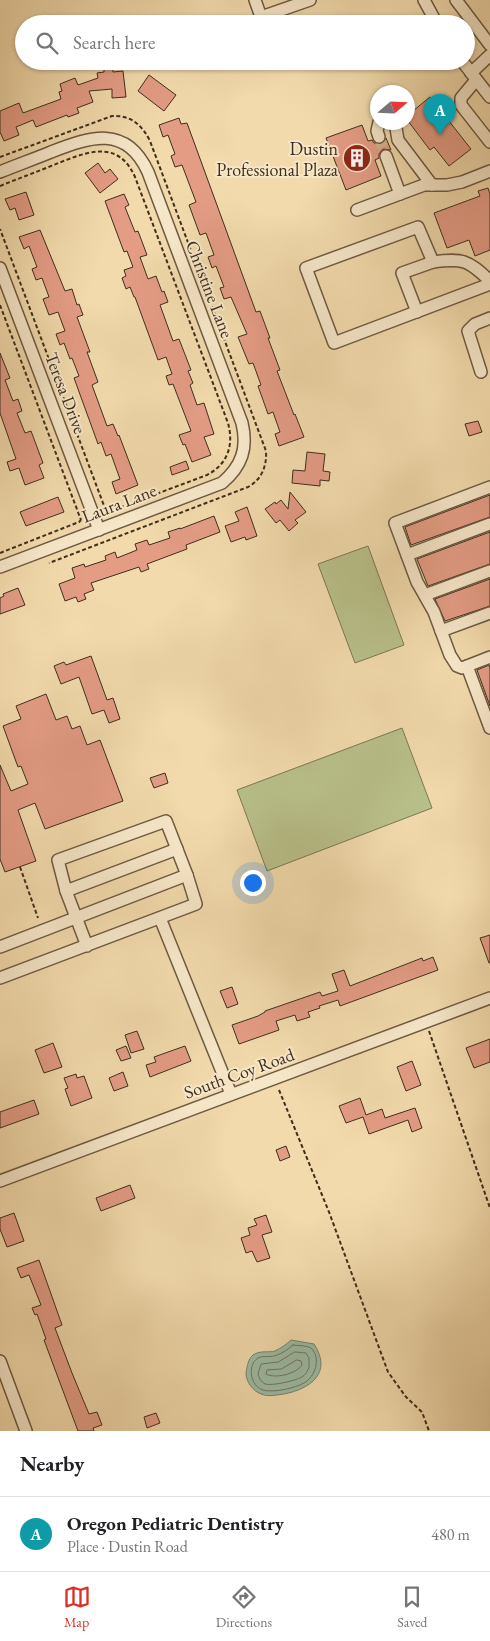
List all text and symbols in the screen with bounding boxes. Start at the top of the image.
search box [15,15,475,70]
icon: search [33,29,61,57]
text: Search here [73,30,155,55]
north arrow [370,85,415,130]
pin: A [424,94,456,135]
place label: Dustin Professional Plaza [216,137,339,181]
building icon: Dustin Professional Plaza [342,143,372,173]
street label: Christine Lane [181,237,239,341]
street label: Teresa Drive [40,349,92,437]
street label: Laura Lane [78,478,160,528]
your location [240,870,266,896]
street label: South Coy Road [181,1042,298,1104]
text: Nearby [20,1450,84,1477]
text: Oregon Pediatric Dentistry [67,1511,284,1536]
text: A [30,1524,42,1545]
text: 480 m [431,1524,470,1545]
text: Place · Dustin Road [67,1536,188,1557]
tab: Map [63,1583,91,1631]
tab: Directions [216,1583,272,1631]
tab: Saved [397,1583,427,1631]

